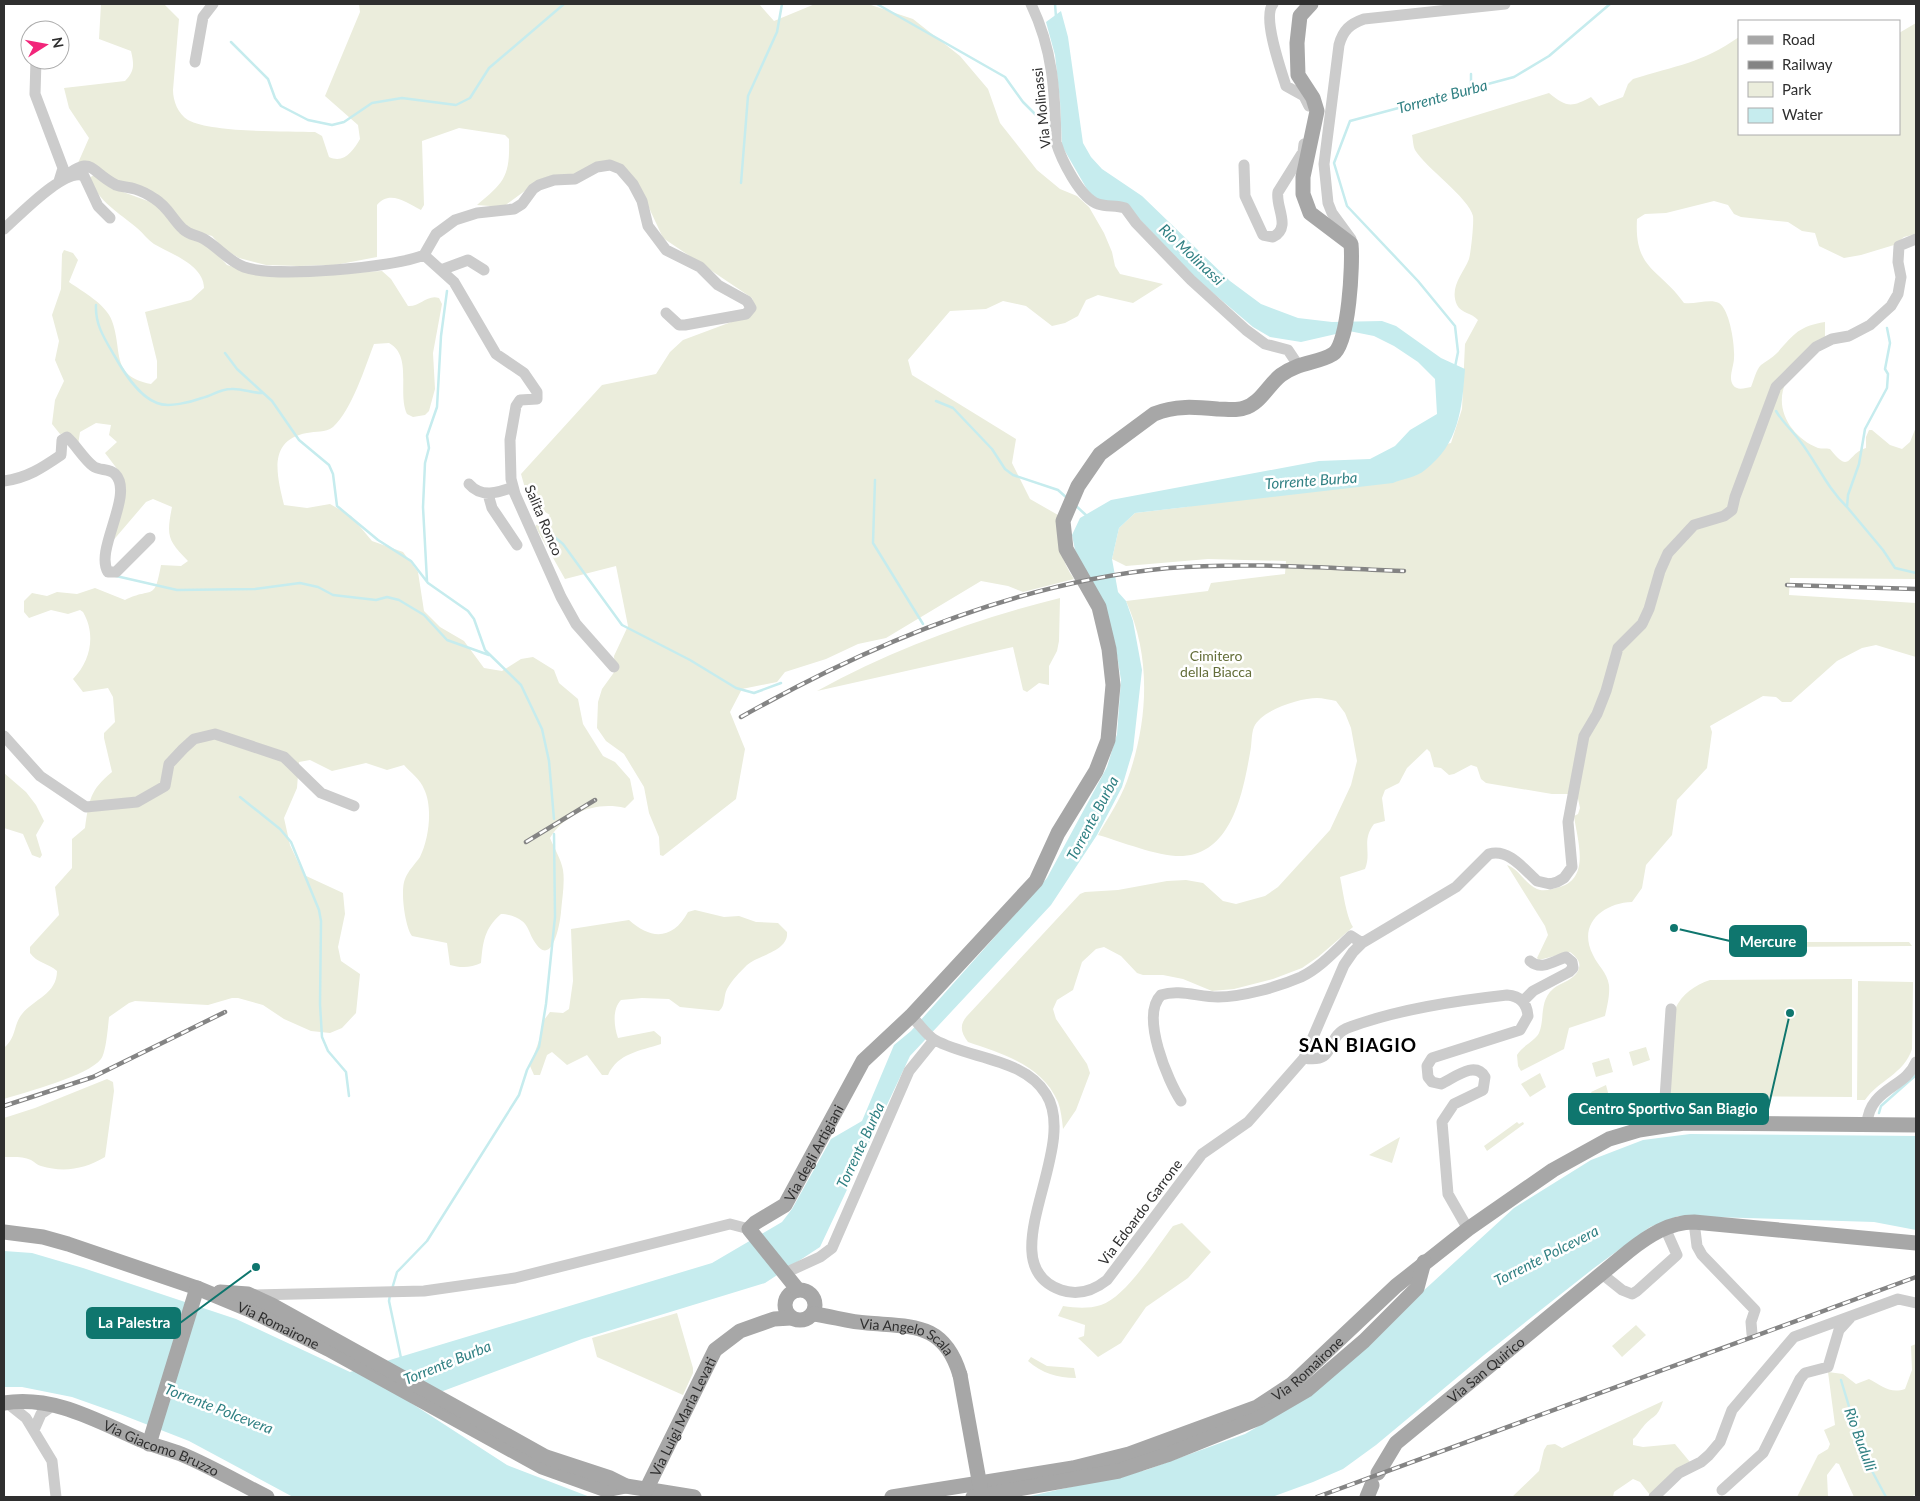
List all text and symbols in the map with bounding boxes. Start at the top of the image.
north arrow [20,20,70,70]
legend [1738,20,1900,135]
text: Road [1782,30,1815,48]
text: N [49,36,68,49]
text: Railway [1782,55,1833,73]
street label: Via Molinassi [1028,67,1054,149]
water label: Torrente Burba [1395,75,1489,117]
text: Park [1782,80,1812,98]
text: Water [1782,105,1823,123]
water label: Rio Molinassi [1156,220,1228,289]
water label: Torrente Burba [1264,468,1358,492]
street label: Salita Ronco [521,482,567,558]
park label: Cimitero della Biacca [1180,647,1252,680]
water label: Torrente Burba [1062,773,1122,863]
callout: Mercure [1730,926,1806,956]
text: Mercure [1740,932,1796,950]
district label: SAN BIAGIO [1299,1033,1417,1056]
callout: Centro Sportivo San Biagio [1569,1094,1768,1124]
water label: Torrente Burba [832,1099,888,1191]
text: Centro Sportivo San Biagio [1578,1099,1758,1117]
street label: Via degli Artigiani [780,1101,846,1204]
street label: Via Edoardo Garrone [1095,1156,1185,1268]
water label: Torrente Polcevera [1491,1221,1601,1289]
street label: Via Romairone [235,1297,323,1352]
callout: La Palestra [87,1308,180,1338]
text: La Palestra [98,1313,170,1331]
street label: Via Angelo Scala [859,1314,958,1358]
street label: Via Romairone [1268,1332,1346,1404]
street label: Via San Quirico [1444,1333,1527,1406]
water label: Torrente Burba [401,1336,494,1388]
street label: Via Luigi Maria Levati [646,1354,719,1479]
water label: Torrente Polcevera [162,1379,276,1437]
water label: Rio Budulli [1841,1405,1881,1474]
street label: Via Giacomo Bruzzo [101,1416,222,1479]

